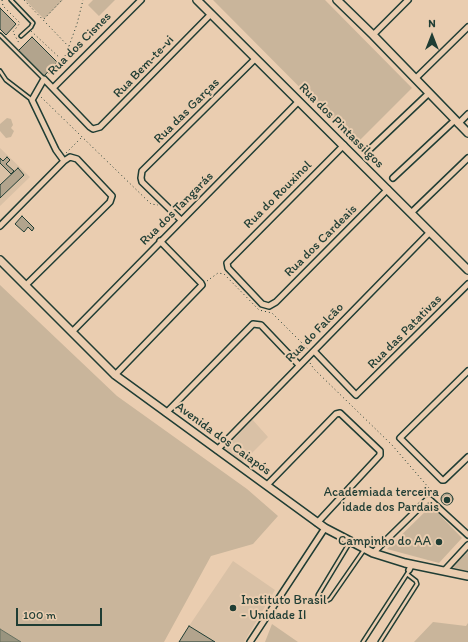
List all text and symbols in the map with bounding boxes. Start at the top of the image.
street label: Rua dos Cisnes [45,9,115,79]
north arrow [412,16,452,56]
text: N [428,17,436,30]
street label: Rua Bem-te-vi [110,33,178,101]
street label: Rua das Garças [151,75,223,147]
street label: Rua dos Pintassilgos [295,80,387,172]
street label: Rua do Rouxinol [241,158,315,232]
street label: Rua dos Tangarás [137,169,217,249]
street label: Rua dos Cardeais [281,201,361,281]
street label: Rua das Patativas [365,292,445,372]
street label: Rua do Falcão [283,300,347,366]
street label: Avenida dos Caiapós [172,399,274,479]
place label: Academiada terceira idade dos Pardais [324,485,439,516]
marker: Academiada terceira idade dos Pardais [442,495,452,505]
place label: Campinho do AA [338,534,431,550]
marker: Campinho do AA [434,537,444,547]
place label: Instituto Brasil - Unidade II [241,593,327,624]
scale bar [18,600,104,626]
marker: Instituto Brasil - Unidade II [228,603,238,613]
text: 100 m [23,608,56,622]

